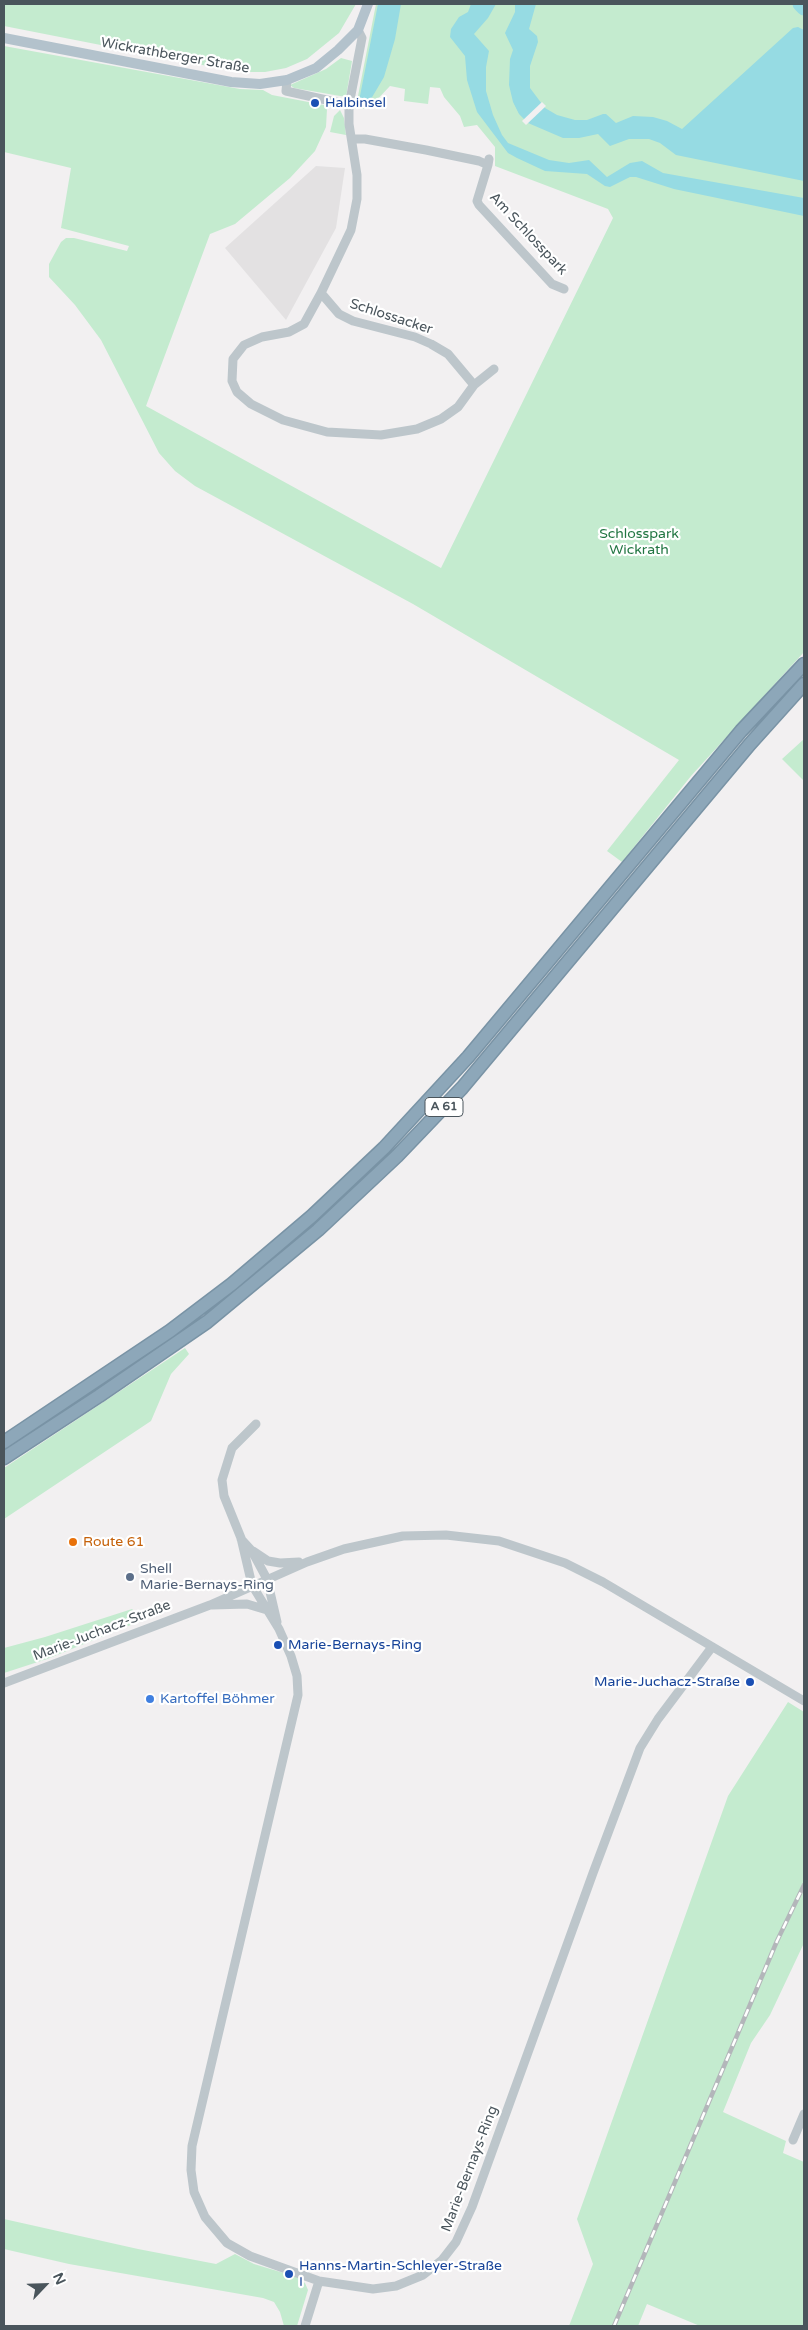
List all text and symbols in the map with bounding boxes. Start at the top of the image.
street label: Wickrathberger Straße [99,35,251,77]
place label: Halbinsel [325,95,386,111]
marker: Halbinsel [309,97,321,109]
street label: Am Schlosspark [486,189,570,279]
street label: Schlossacker [347,296,435,338]
park label: Schlosspark Wickrath [599,526,679,558]
road number: A 61 [425,1098,463,1116]
place label: Route 61 [83,1534,144,1550]
marker: Route 61 [67,1536,79,1548]
place label: Shell Marie-Bernays-Ring [140,1561,274,1594]
marker: Shell Marie-Bernays-Ring [124,1571,136,1583]
street label: Marie-Juchacz-Straße [31,1597,173,1665]
place label: Marie-Bernays-Ring [288,1637,422,1653]
marker: Marie-Bernays-Ring [272,1639,284,1651]
place label: Marie-Juchacz-Straße [594,1674,740,1690]
marker: Marie-Juchacz-Straße [744,1676,756,1688]
place label: Kartoffel Böhmer [160,1691,275,1707]
marker: Kartoffel Böhmer [144,1693,156,1705]
street label: Marie-Bernays-Ring [438,2104,502,2234]
place label: Hanns-Martin-Schleyer-Straße I [299,2258,502,2290]
north arrow [20,2260,70,2310]
marker: Hanns-Martin-Schleyer-Straße I [283,2268,295,2280]
text: N [49,2270,69,2287]

